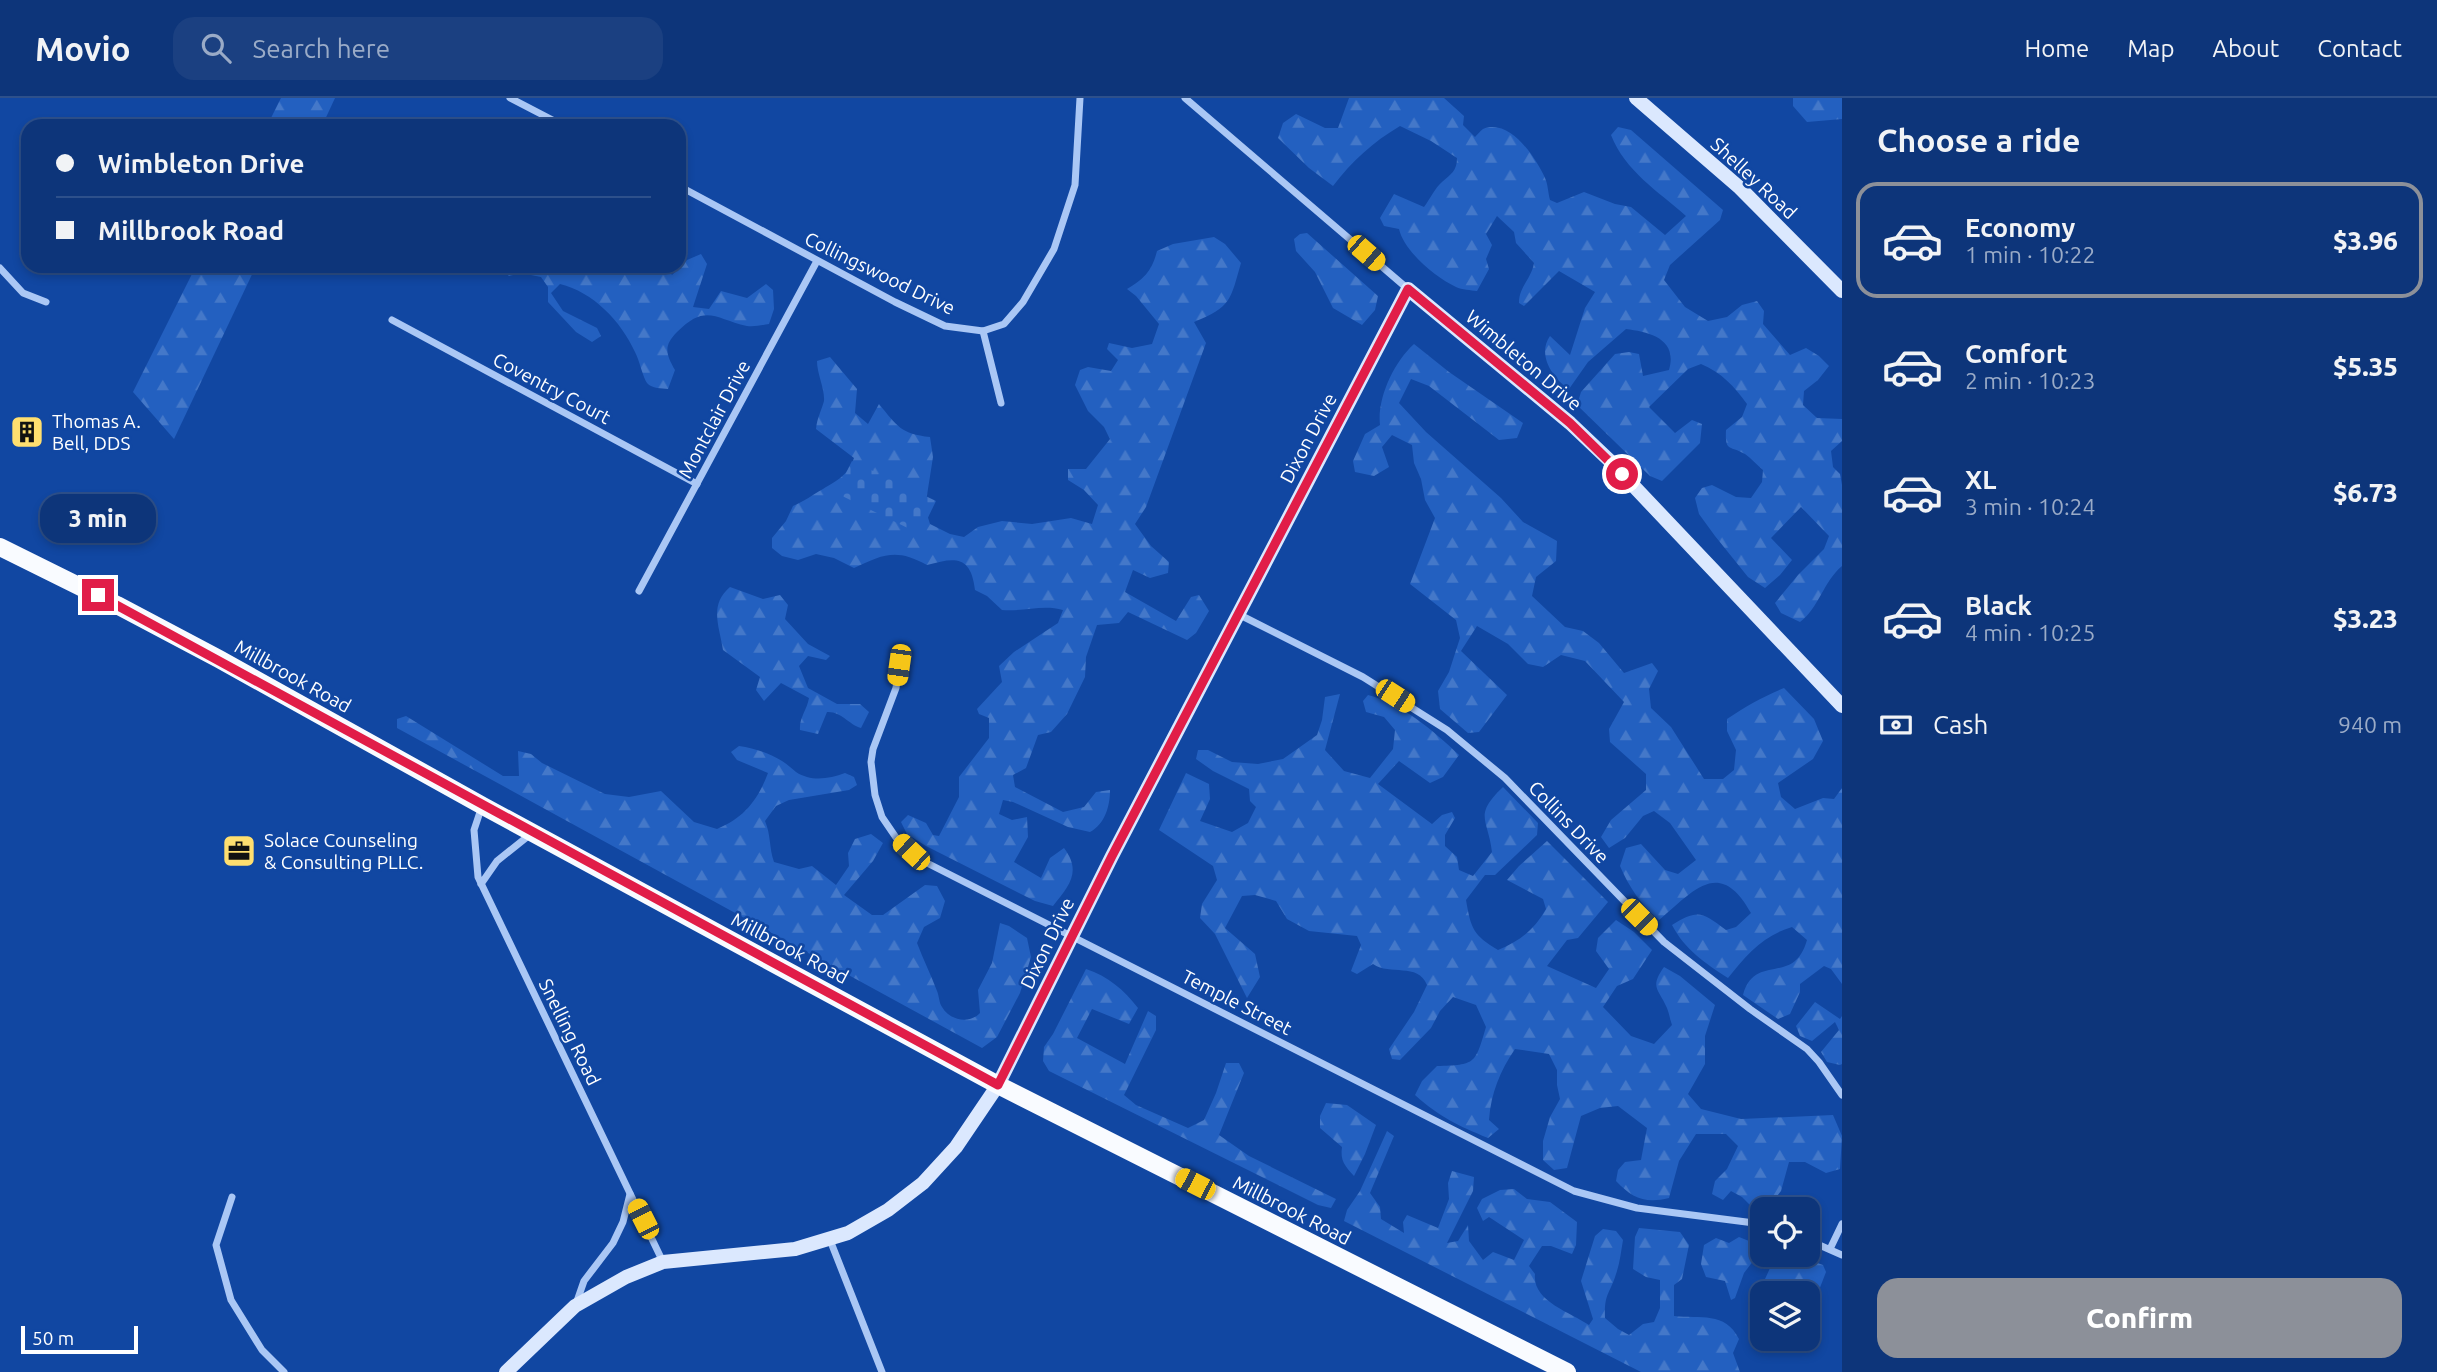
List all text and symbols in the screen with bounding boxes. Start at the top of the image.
search box [173,17,663,80]
icon: search [197,29,235,67]
text: Movio [35,30,131,67]
text: Search here [253,34,390,63]
text: Home [2024,35,2089,62]
text: Map [2127,35,2174,62]
text: About [2212,35,2279,62]
text: Contact [2317,35,2402,62]
text: Choose a ride [1877,122,2080,158]
street label: Shelley Road [1707,133,1801,223]
text: Wimbleton Drive [98,149,305,178]
icon: car [1881,209,1944,272]
text: Economy [1965,213,2075,242]
text: Millbrook Road [98,216,284,245]
text: $3.96 [2333,226,2398,255]
street label: Collingswood Drive [801,227,959,319]
car [1344,231,1389,275]
text: 1 min · 10:22 [1965,242,2096,267]
street label: Wimbleton Drive [1462,305,1586,415]
icon: car [1881,335,1944,398]
text: Comfort [1965,339,2068,368]
street label: Coventry Court [489,348,615,429]
text: $5.35 [2333,352,2398,381]
street label: Montclair Drive [674,356,754,482]
text: 2 min · 10:23 [1965,368,2096,393]
street label: Dixon Drive [1275,389,1341,487]
place label: Thomas A. Bell, DDS [52,410,141,454]
building icon: Thomas A. Bell, DDS [8,413,46,451]
route start [1606,458,1638,490]
icon: car [1881,461,1944,524]
text: XL [1965,465,1996,494]
text: $6.73 [2333,478,2398,507]
callout: 3 min [40,494,156,542]
text: 3 min · 10:24 [1965,494,2096,519]
text: 3 min [69,506,127,531]
route end [82,579,114,611]
icon: car [1881,587,1944,650]
text: Black [1965,591,2032,620]
text: $3.23 [2333,604,2398,633]
text: 4 min · 10:25 [1965,620,2096,645]
street label: Millbrook Road [231,635,355,717]
car [886,643,913,687]
car [1372,676,1419,716]
icon: cash [1877,706,1915,744]
text: Cash [1933,710,1988,739]
text: 940 m [2338,712,2402,737]
street label: Collins Drive [1524,776,1614,868]
place label: Solace Counseling & Consulting PLLC. [264,829,424,873]
car [889,830,934,874]
office icon: Solace Counseling & Consulting PLLC. [220,832,258,870]
street label: Dixon Drive [1015,894,1079,992]
car [1617,895,1662,939]
street label: Millbrook Road [728,908,852,988]
street label: Temple Street [1178,965,1296,1039]
street label: Snelling Road [535,975,605,1089]
car [1172,1165,1219,1203]
street label: Millbrook Road [1229,1171,1355,1249]
car [625,1196,662,1242]
map controls [1750,1197,1820,1351]
button: locate [1750,1197,1820,1267]
button: Confirm [1877,1278,2402,1358]
button: layers [1750,1281,1820,1351]
scale bar [21,1323,138,1355]
text: 50 m [32,1327,74,1349]

